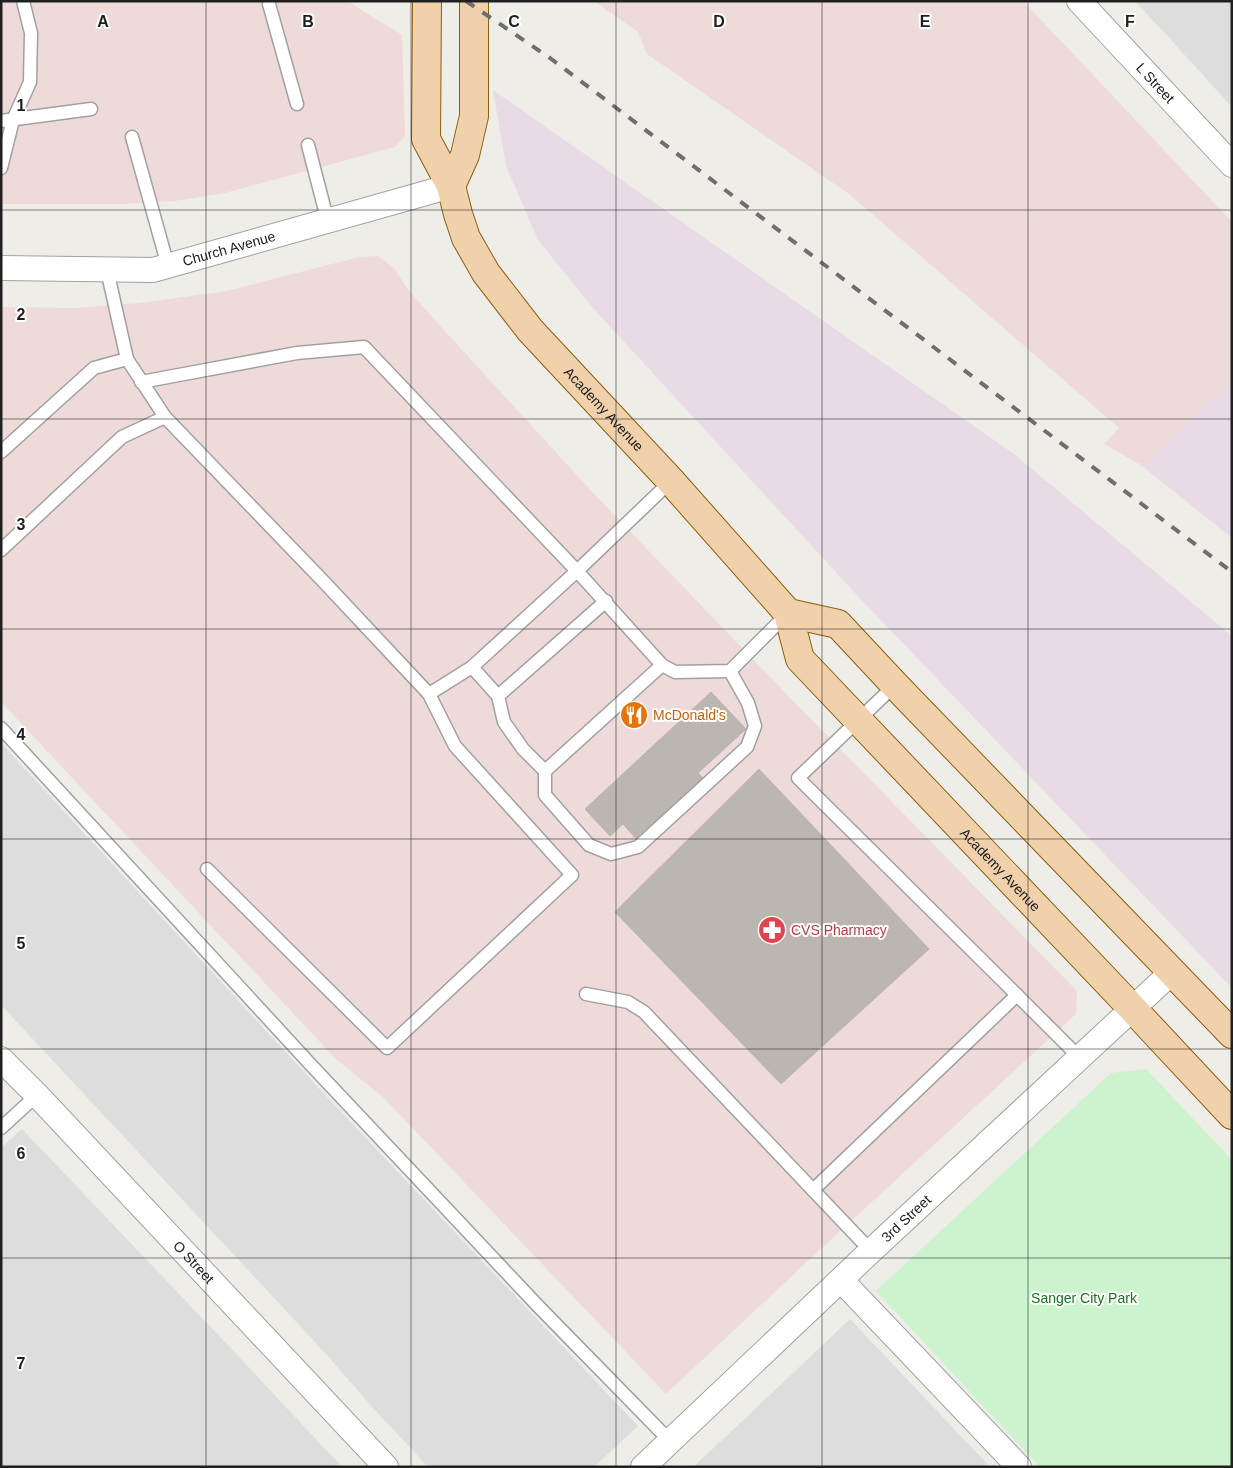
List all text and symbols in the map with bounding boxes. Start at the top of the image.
text: A [97,13,109,30]
text: B [302,13,314,30]
text: C [508,13,520,30]
text: D [713,13,725,30]
text: E [920,13,931,30]
text: F [1125,13,1135,30]
street label: L Street [1133,60,1178,106]
text: 1 [17,97,26,114]
street label: Church Avenue [181,228,277,269]
text: 2 [17,306,26,323]
street label: Academy Avenue [561,364,647,455]
text: 3 [17,516,26,533]
restaurant icon: McDonald's [619,700,649,730]
place label: McDonald's [653,707,726,723]
text: 4 [17,726,26,743]
street label: Academy Avenue [957,825,1044,915]
pharmacy icon: CVS Pharmacy [757,915,787,945]
place label: CVS Pharmacy [791,922,887,938]
text: 5 [17,935,26,952]
text: 6 [17,1145,26,1162]
street label: 3rd Street [878,1192,934,1245]
street label: O Street [170,1238,217,1287]
park label: Sanger City Park [1031,1290,1138,1306]
text: 7 [17,1355,26,1372]

